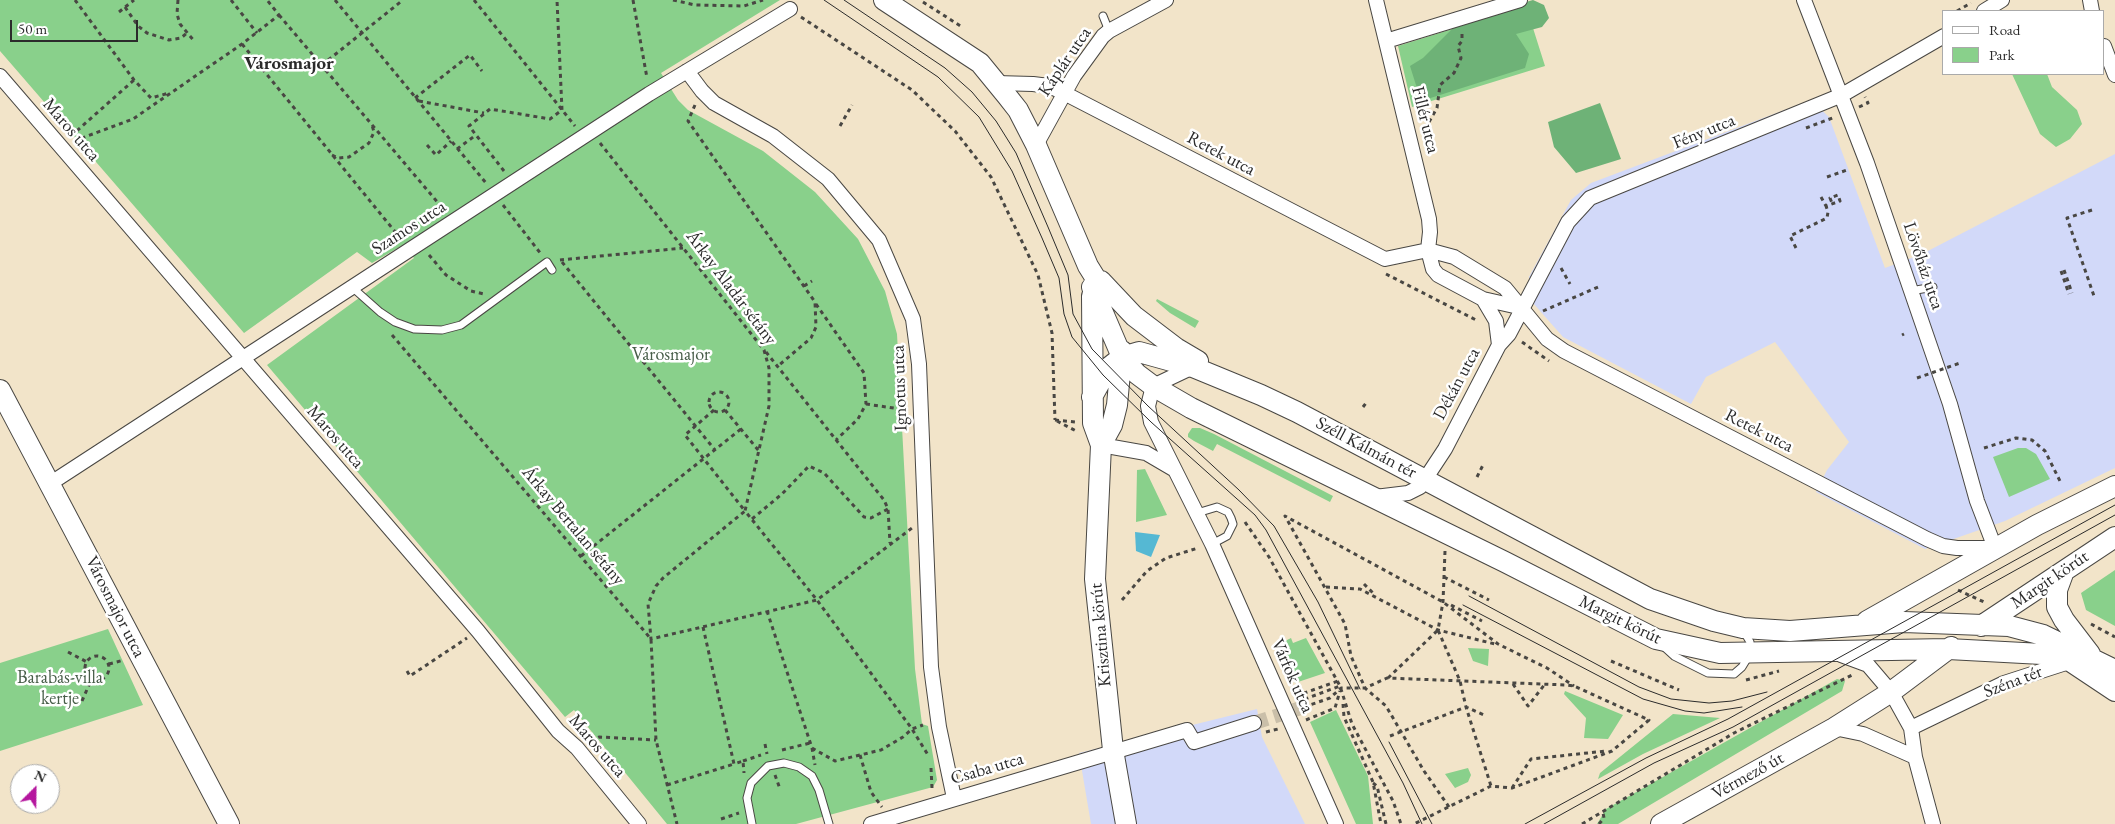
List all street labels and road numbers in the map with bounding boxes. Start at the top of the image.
street label: Káplár utca [1034,23,1096,101]
street label: Fillér utca [1406,84,1444,156]
street label: Maros utca [38,94,104,166]
street label: Fény utca [1670,110,1738,154]
street label: Retek utca [1183,127,1259,181]
street label: Szamos utca [368,196,450,260]
street label: Lövőház utca [1898,219,1948,313]
street label: Árkay Aladár sétány [681,227,781,349]
street label: Dékán utca [1429,344,1485,424]
street label: Ignotus utca [888,345,912,431]
street label: Maros utca [302,401,368,473]
street label: Retek utca [1721,405,1797,457]
street label: Széll Kálmán tér [1312,412,1420,484]
street label: Árkay Bertalan sétány [517,462,629,590]
street label: Margit körút [2007,546,2093,614]
street label: Városmajor utca [80,553,150,661]
street label: Krisztina körút [1086,582,1116,688]
street label: Margit körút [1575,591,1665,649]
street label: Várfok utca [1266,636,1318,716]
street label: Széna tér [1981,661,2045,703]
street label: Maros utca [564,710,630,782]
street label: Vérmező út [1708,747,1788,805]
street label: Csaba utca [948,748,1026,790]

